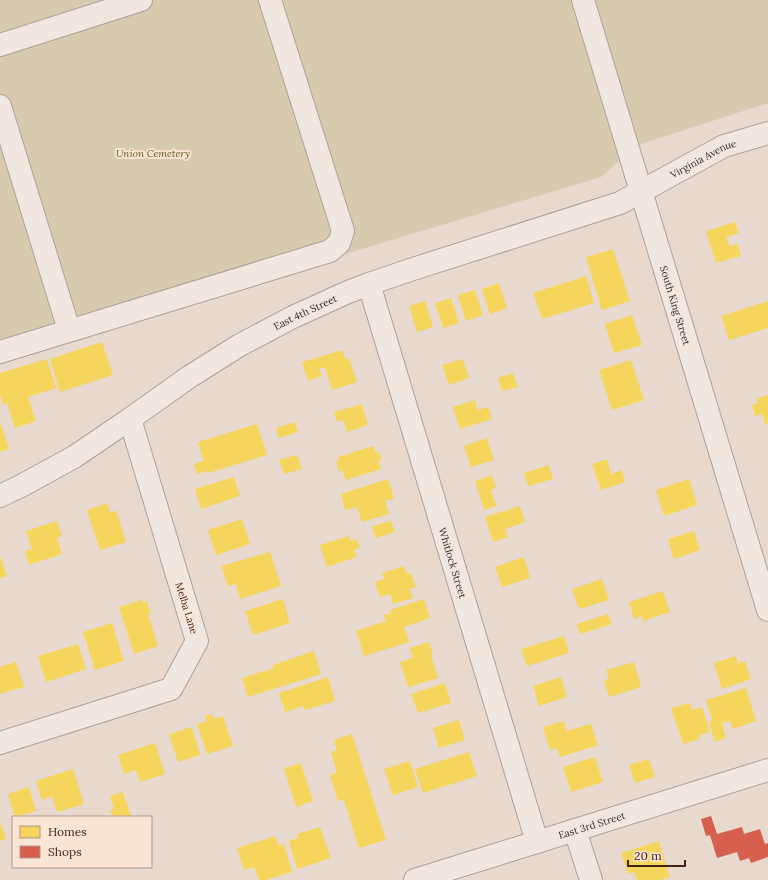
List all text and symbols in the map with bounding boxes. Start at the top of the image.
street label: Virginia Avenue [667,137,738,182]
park label: Union Cemetery [116,147,190,160]
street label: South King Street [657,264,693,347]
street label: East 4th Street [271,292,339,333]
street label: Whitlock Street [436,526,469,600]
street label: Melba Lane [172,581,201,636]
street label: East 3rd Street [557,809,627,842]
legend [12,816,152,868]
text: Homes [48,824,87,839]
scale bar [628,842,685,868]
text: Shops [48,844,82,859]
text: 20 m [634,848,662,863]

